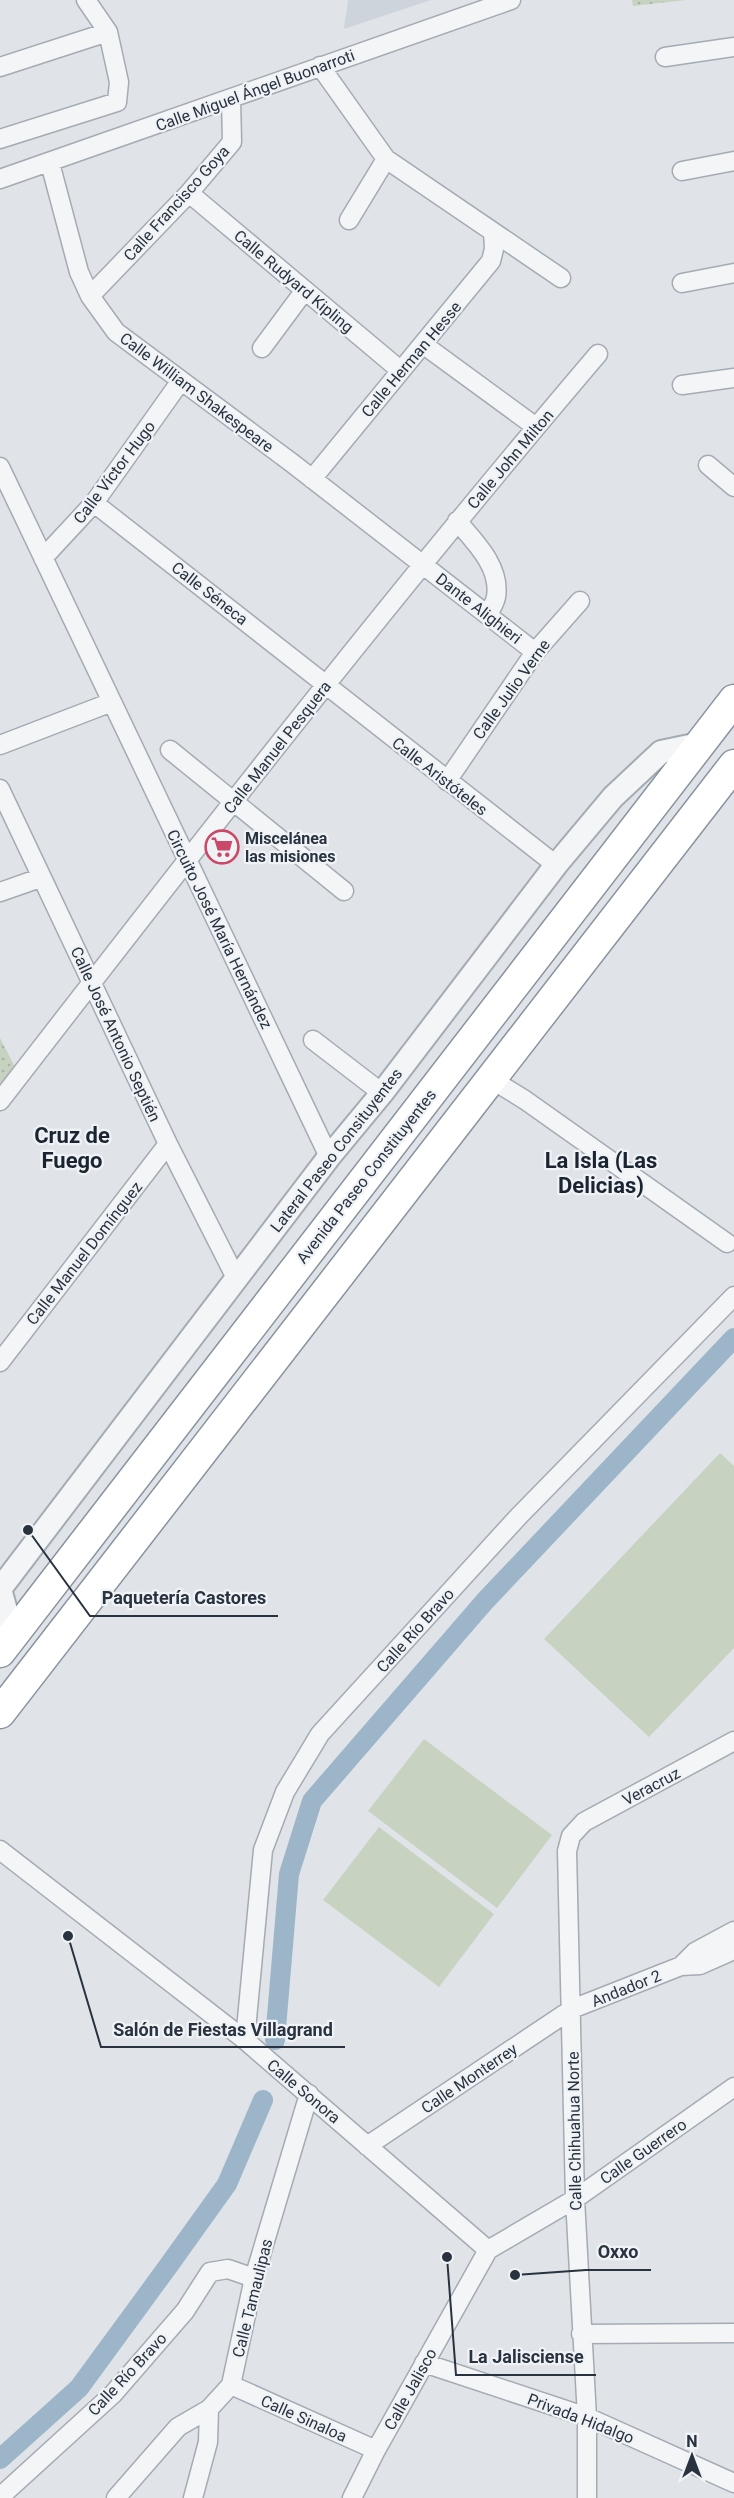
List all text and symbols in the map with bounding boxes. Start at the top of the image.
street label: Calle Miguel Ángel Buonarroti [153,46,357,135]
street label: Calle Francisco Goya [120,142,233,265]
street label: Calle Rudyard Kipling [230,226,357,337]
street label: Calle Herman Hesse [357,298,465,421]
street label: Calle William Shakespeare [116,328,277,456]
street label: Calle John Milton [463,406,557,513]
street label: Calle Víctor Hugo [70,417,159,527]
street label: Calle Séneca [168,558,252,629]
street label: Dante Alighieri [432,569,525,648]
street label: Calle Julio Verne [469,636,554,743]
street label: Calle Manuel Pesquera [220,677,335,817]
street label: Calle Aristóteles [388,733,491,820]
street label: Circuito José María Hernández [163,826,276,1032]
supermarket icon: Miscelánea las misiones [204,829,240,865]
place label: Miscelánea las misiones [245,829,335,866]
street label: Calle José Antonio Septién [67,944,164,1125]
street label: Lateral Paseo Consituyentes [267,1065,406,1236]
street label: Avenida Paseo Constituyentes [292,1085,440,1267]
district label: Cruz de Fuego [34,1123,110,1173]
district label: La Isla (Las Delicias) [545,1148,657,1198]
street label: Calle Manuel Domínguez [23,1178,146,1329]
callout: Paquetería Castores [90,1580,278,1616]
street label: Calle Río Bravo [373,1584,458,1676]
text: Paquetería Castores [102,1587,266,1608]
street label: Veracruz [619,1763,683,1810]
street label: Andador 2 [589,1966,664,2011]
callout: Salón de Fiestas Villagrand [101,2011,345,2047]
text: Salón de Fiestas Villagrand [113,2019,333,2040]
street label: Calle Monterrey [418,2039,521,2118]
street label: Calle Chihuahua Norte [564,2051,585,2211]
street label: Calle Sonora [263,2055,344,2128]
street label: Calle Guerrero [596,2115,690,2188]
callout: Oxxo [586,2234,651,2270]
street label: Calle Tamaulipas [229,2237,276,2359]
text: Oxxo [598,2241,638,2262]
street label: Calle Río Bravo [84,2329,171,2420]
callout: La Jalisciense [456,2339,596,2375]
street label: Calle Jalisco [380,2345,441,2433]
text: La Jalisciense [468,2346,584,2367]
street label: Privada Hidalgo [525,2389,637,2447]
street label: Calle Sinaloa [258,2391,350,2446]
north arrow [662,2426,722,2486]
text: N [686,2432,698,2451]

